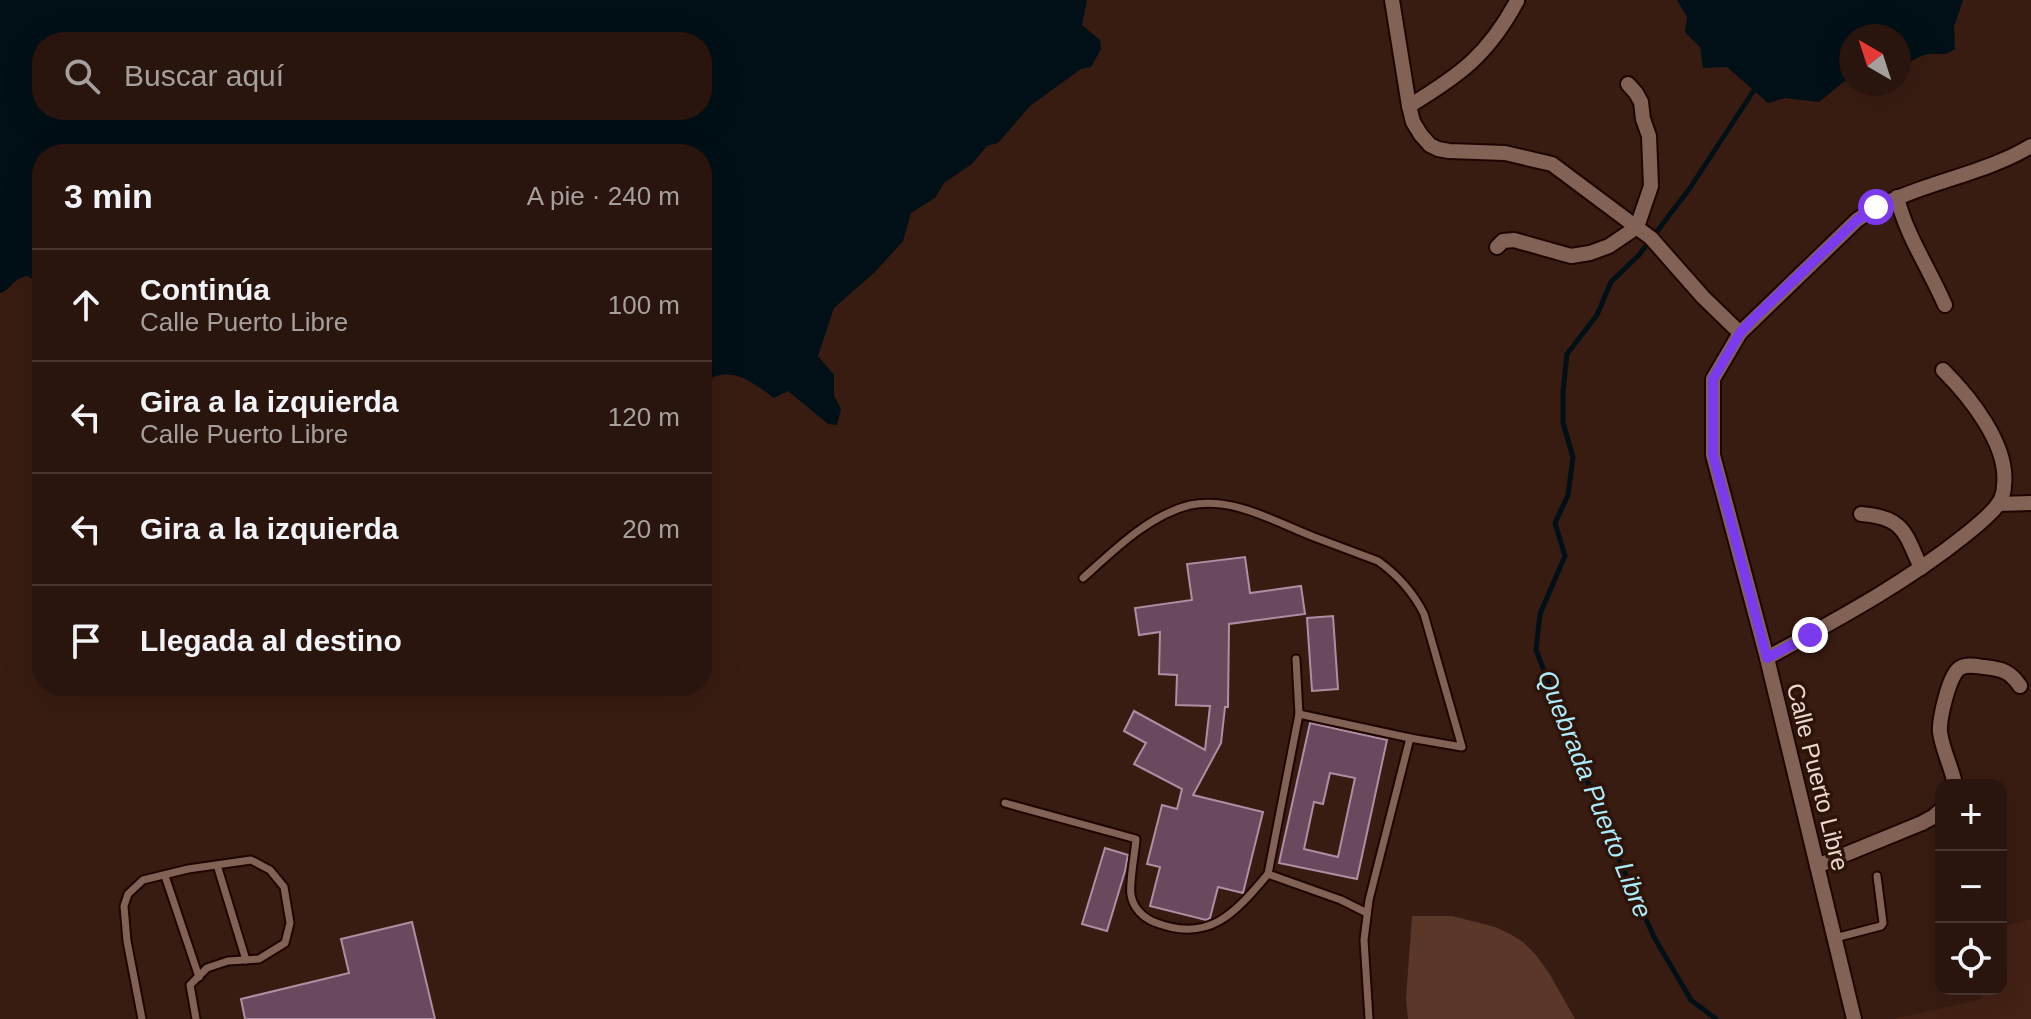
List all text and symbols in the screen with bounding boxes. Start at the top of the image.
north arrow [1839,24,1911,96]
search box [32,32,712,120]
icon: search [60,54,104,98]
text: Buscar aquí [124,59,284,92]
text: 3 min [64,177,153,215]
text: A pie · 240 m [527,181,680,211]
route start [1858,189,1894,225]
text: Continúa [140,273,270,306]
icon: ahead [64,283,108,327]
text: 100 m [608,290,680,320]
text: Calle Puerto Libre [140,307,348,337]
text: Gira a la izquierda [140,385,398,418]
icon: left [64,395,108,439]
text: 120 m [608,402,680,432]
text: Calle Puerto Libre [140,419,348,449]
icon: left [64,507,108,551]
text: Gira a la izquierda [140,512,398,545]
text: 20 m [622,514,680,544]
route end [1792,617,1828,653]
icon: arrive [64,619,108,663]
text: Llegada al destino [140,624,402,657]
water label: Quebrada Puerto Libre [1532,666,1658,922]
street label: Calle Puerto Libre [1782,681,1854,873]
map controls [1935,779,2007,995]
button: + [1935,779,2007,851]
button: − [1935,851,2007,923]
button: locate [1935,923,2007,995]

